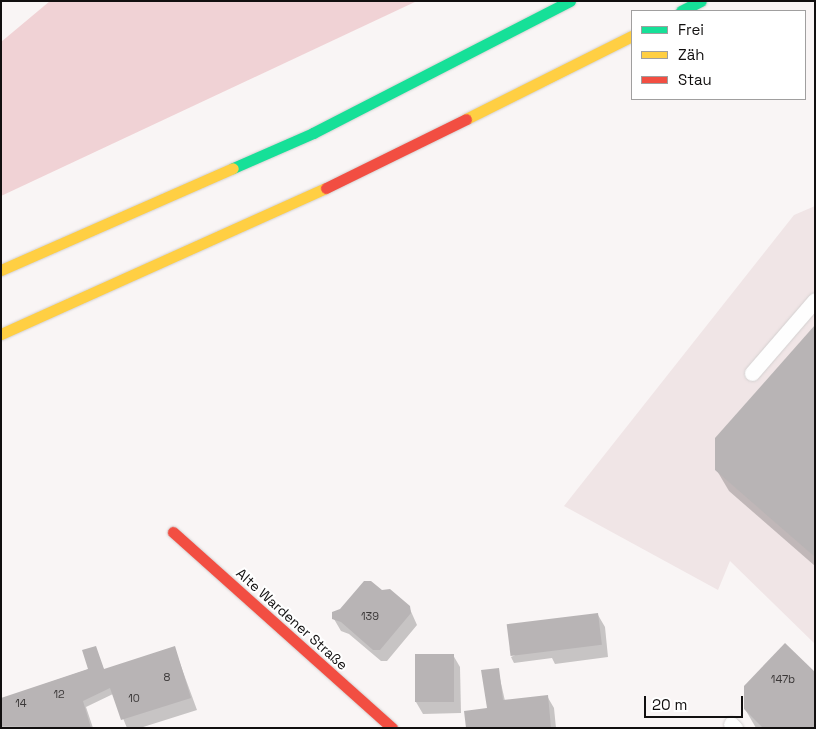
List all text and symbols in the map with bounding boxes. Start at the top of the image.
legend [631,10,806,100]
text: Frei [678,20,704,39]
text: Zäh [678,45,704,64]
text: Stau [678,70,712,89]
street label: Alte Wardener Straße [233,565,351,673]
house number: 139 [361,609,379,623]
house number: 8 [164,670,170,684]
house number: 147b [771,672,795,686]
scale bar [646,686,745,718]
house number: 12 [53,687,65,701]
house number: 10 [128,691,140,705]
text: 20 m [652,695,687,714]
house number: 14 [15,696,27,710]

